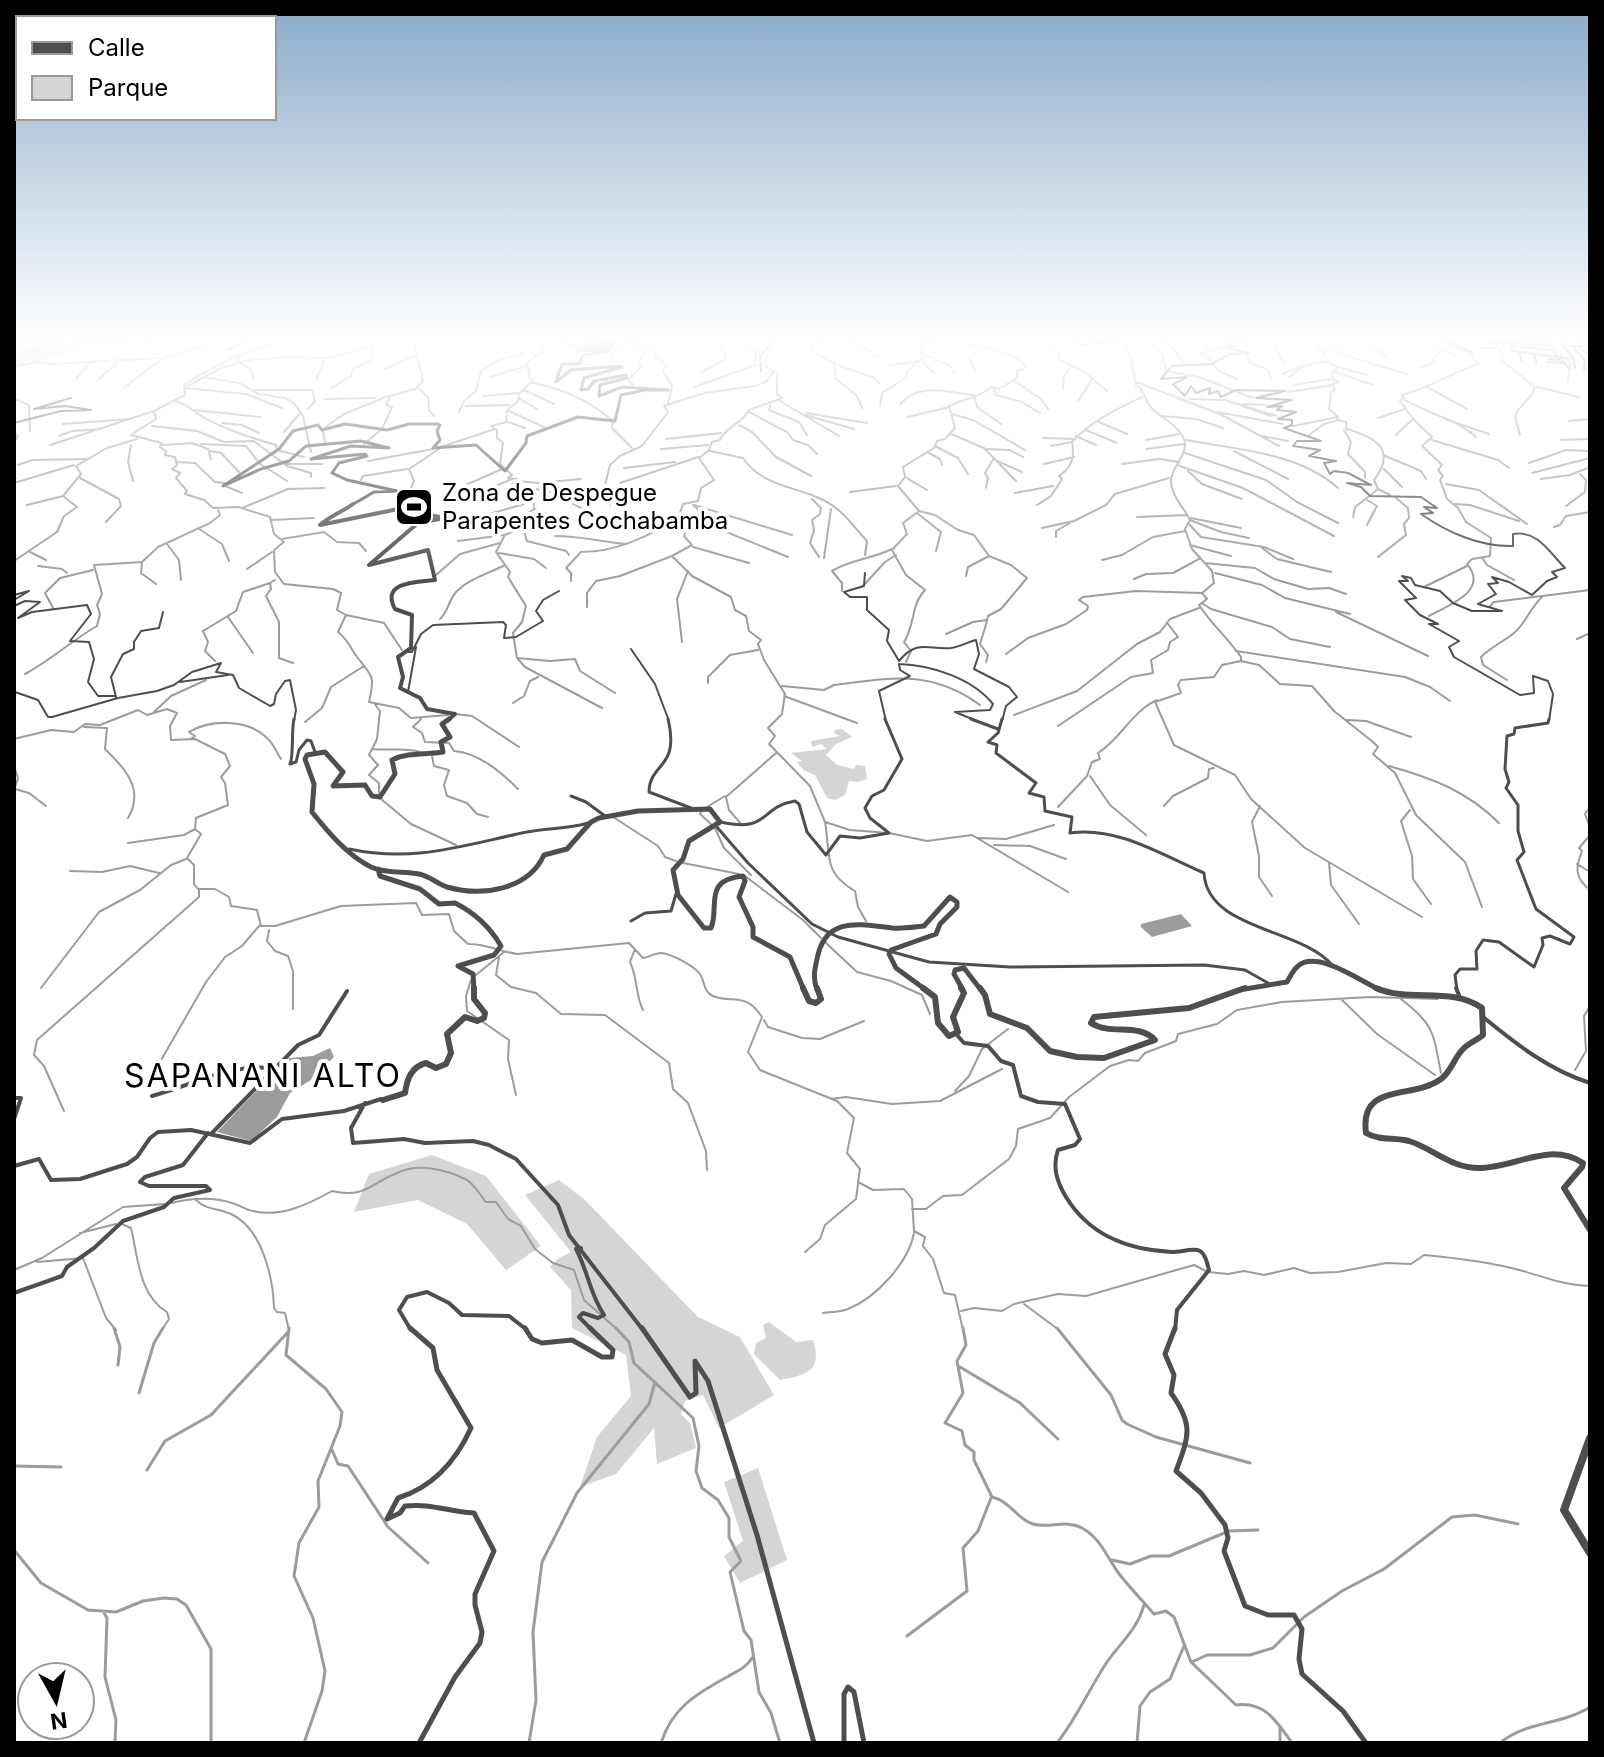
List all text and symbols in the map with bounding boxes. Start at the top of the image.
legend [16,16,276,120]
text: Calle [88,33,145,62]
text: Parque [88,73,168,102]
place label: Zona de Despegue Parapentes Cochabamba [442,478,728,535]
sports icon: Zona de Despegue Parapentes Cochabamba [393,486,435,528]
district label: SAPANANI ALTO [124,1056,402,1095]
north arrow [16,1661,96,1741]
text: N [49,1707,69,1735]

